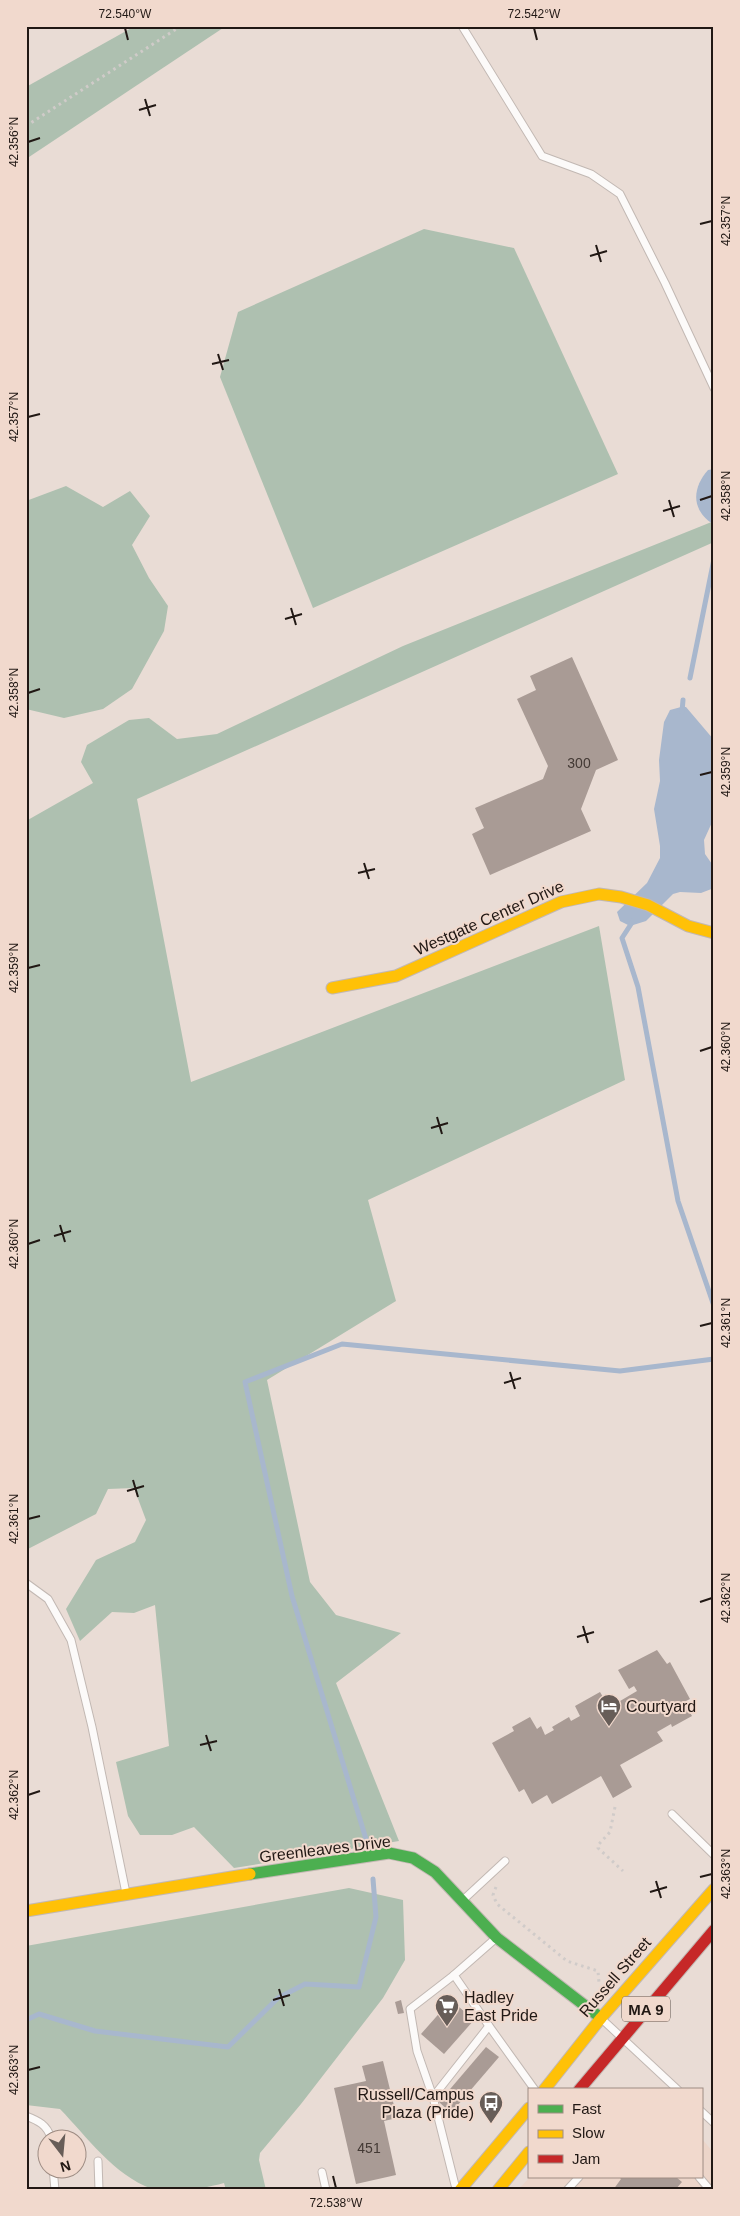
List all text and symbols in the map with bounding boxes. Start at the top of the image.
text: 72.540°W [99,7,152,21]
text: 72.542°W [508,7,561,21]
text: 42.356°N [7,117,21,167]
text: 42.357°N [719,196,733,246]
text: 42.357°N [7,392,21,442]
text: 42.358°N [719,471,733,521]
text: 42.358°N [7,668,21,718]
text: 42.359°N [719,747,733,797]
house number: 300 [567,755,591,771]
street label: Westgate Center Drive [412,877,566,959]
text: 42.359°N [7,943,21,993]
text: 42.360°N [719,1022,733,1072]
text: 42.360°N [7,1219,21,1269]
text: 42.361°N [719,1298,733,1348]
text: 42.361°N [7,1494,21,1544]
text: 42.362°N [719,1573,733,1623]
hotel icon: Courtyard [596,1693,622,1727]
place label: Courtyard [626,1698,696,1715]
text: 42.362°N [7,1770,21,1820]
street label: Greenleaves Drive [258,1832,392,1866]
text: 42.363°N [719,1849,733,1899]
street label: Russell Street [576,1933,654,2020]
place label: Hadley East Pride [464,1989,538,2024]
supermarket icon: Hadley East Pride [434,1993,460,2027]
road number: MA 9 [622,1996,670,2022]
text: 42.363°N [7,2045,21,2095]
place label: Russell/Campus Plaza (Pride) [358,2086,474,2121]
legend [528,2088,702,2178]
bus stop icon: Russell/Campus Plaza (Pride) [478,2090,504,2124]
text: Fast [572,2100,602,2117]
text: Slow [572,2124,605,2141]
north arrow [38,2128,88,2178]
house number: 451 [357,2140,381,2156]
text: Jam [572,2150,600,2167]
text: N [59,2157,73,2176]
text: 72.538°W [310,2196,363,2210]

